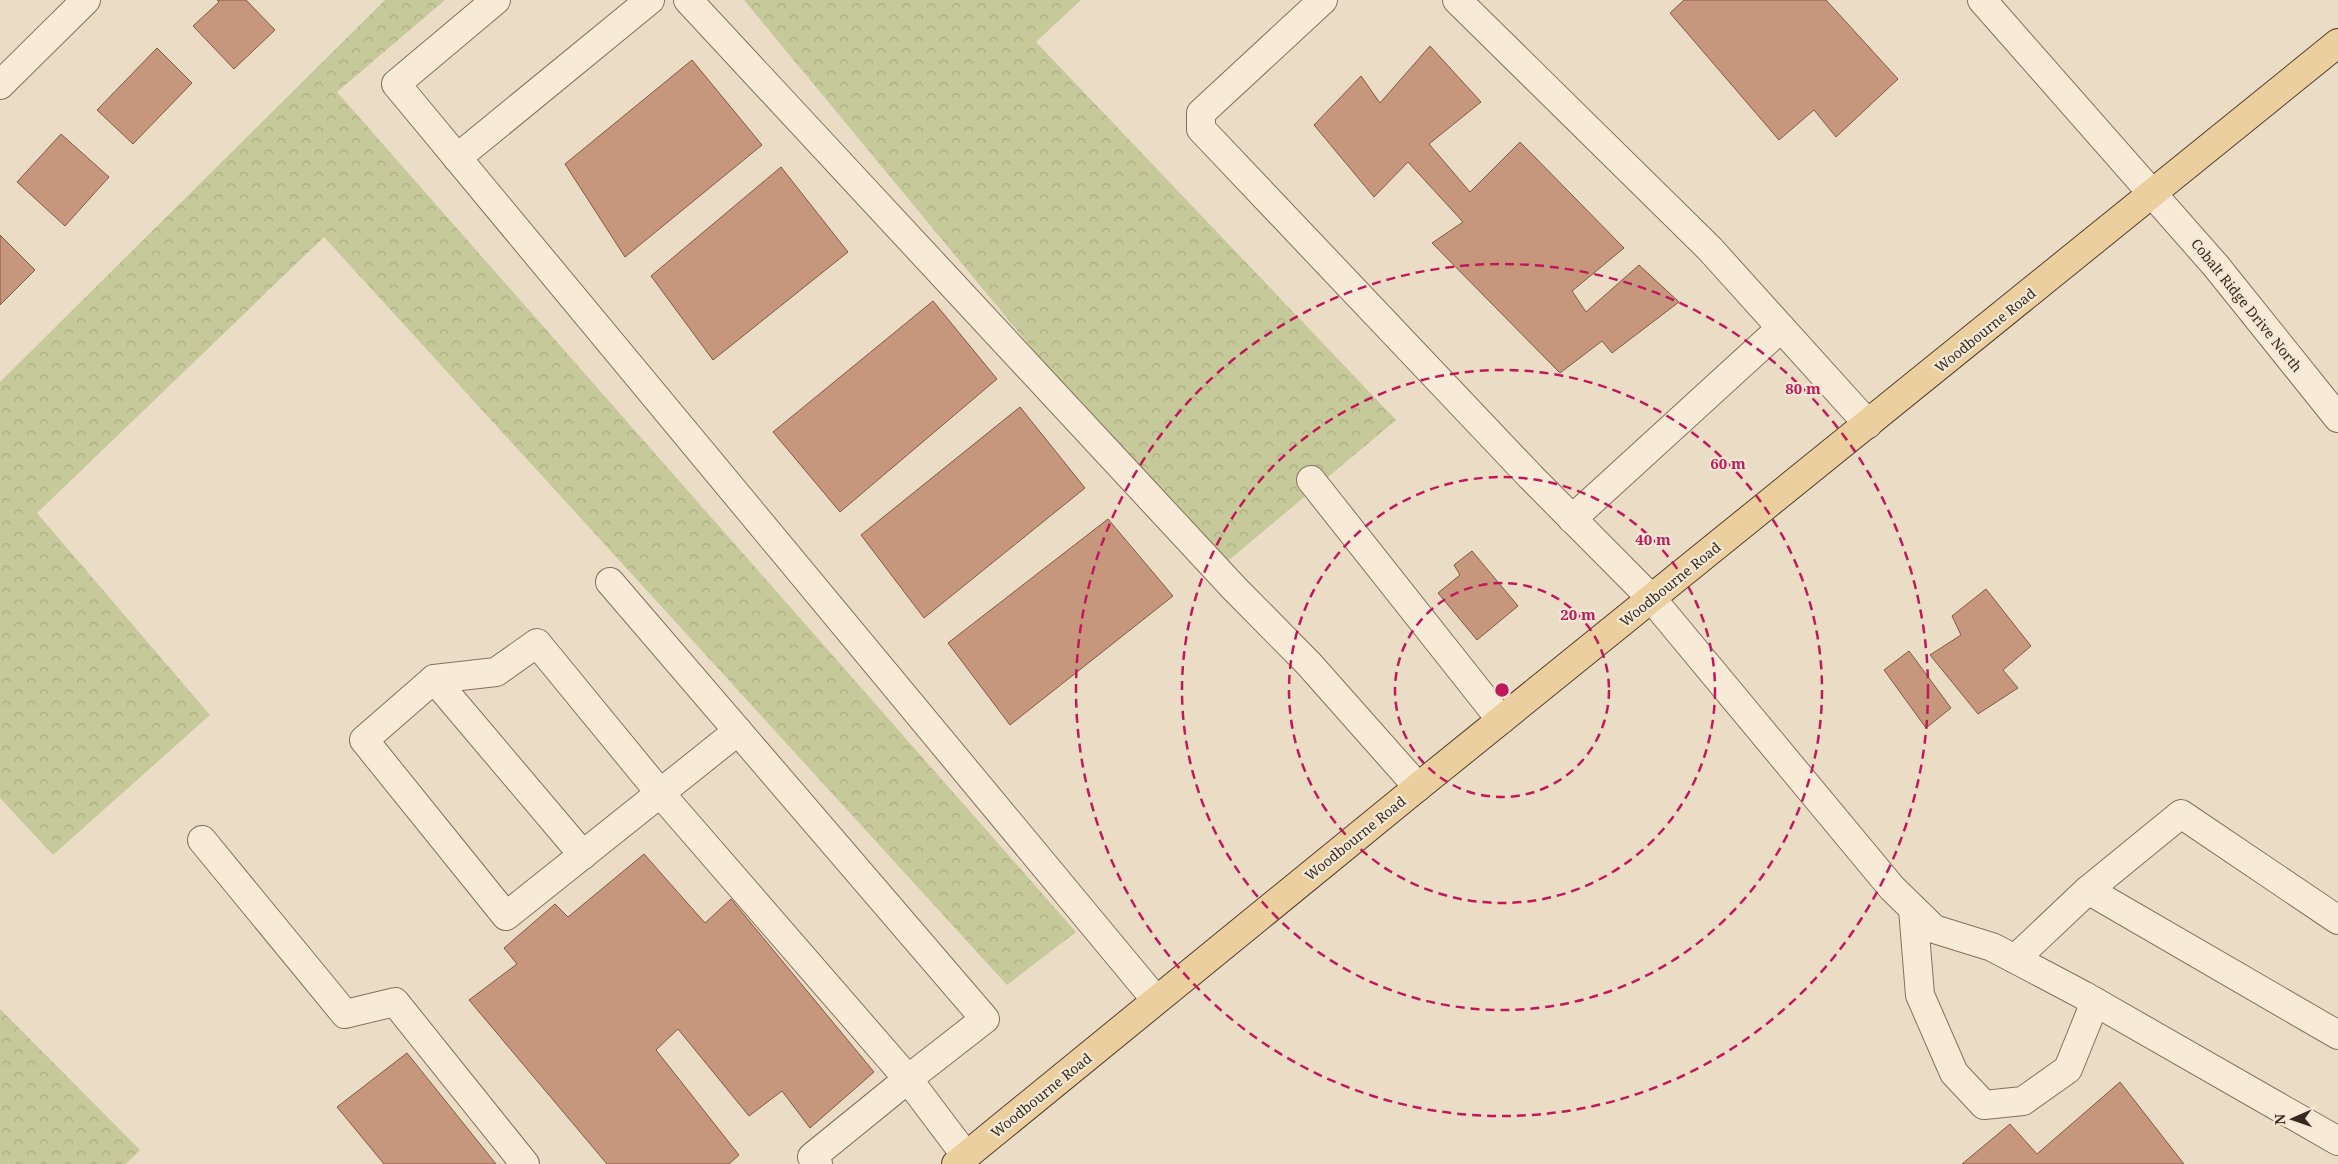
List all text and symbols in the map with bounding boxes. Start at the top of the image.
street label: Cobalt Ridge Drive North [2187,234,2307,376]
street label: Woodbourne Road [1931,283,2040,377]
text: 80 m [1785,378,1821,398]
text: 60 m [1710,453,1746,473]
text: 40 m [1635,529,1671,549]
street label: Woodbourne Road [1616,537,1725,631]
text: 20 m [1560,604,1596,624]
centre of rings [1493,681,1511,699]
street label: Woodbourne Road [1301,791,1410,885]
street label: Woodbourne Road [987,1048,1096,1142]
north arrow [2268,1094,2318,1144]
text: N [2270,1114,2289,1125]

